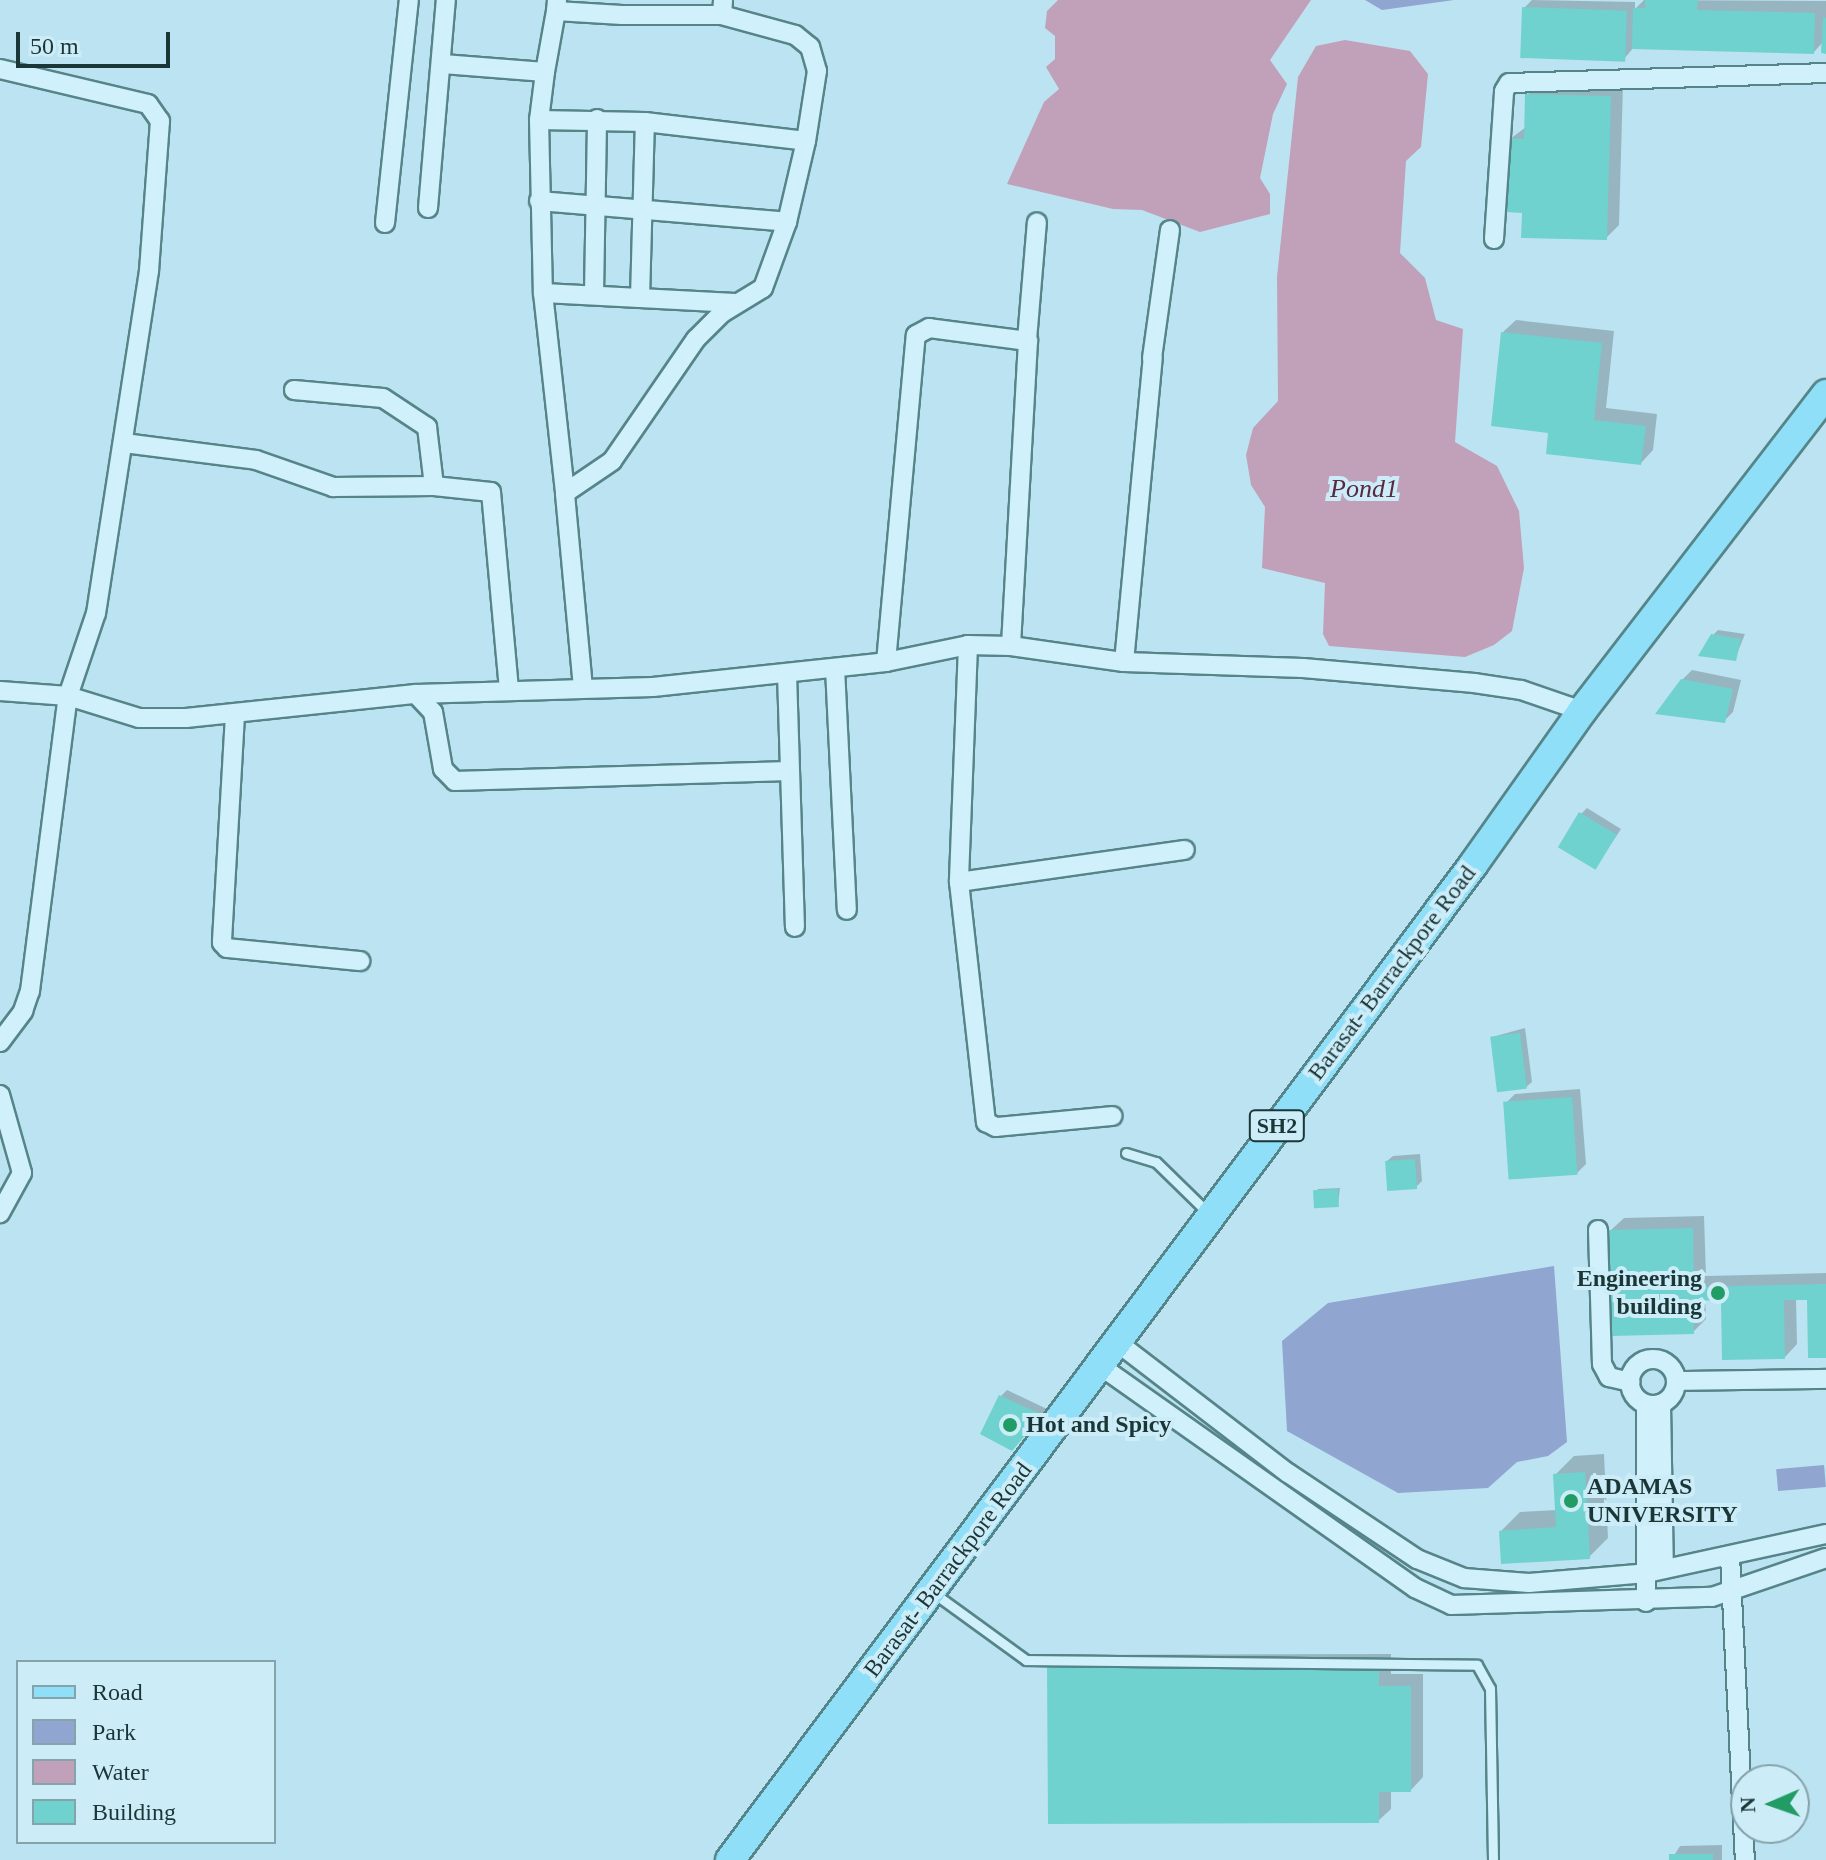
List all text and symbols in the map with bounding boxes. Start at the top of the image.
scale bar [20,16,174,66]
text: 50 m [30,33,79,59]
water label: Pond1 [1330,473,1398,505]
street label: Barasat- Barrackpore Road [1302,860,1482,1086]
road number: SH2 [1247,1108,1307,1144]
place label: Engineering building [1577,1265,1702,1321]
marker: Engineering building [1709,1284,1727,1302]
place label: Hot and Spicy [1026,1411,1171,1439]
marker: Hot and Spicy [1001,1416,1019,1434]
street label: Barasat- Barrackpore Road [858,1457,1038,1683]
place label: ADAMAS UNIVERSITY [1587,1473,1738,1529]
marker: ADAMAS UNIVERSITY [1562,1492,1580,1510]
legend [16,1660,276,1844]
text: Road [92,1679,143,1705]
text: Park [92,1719,136,1745]
text: Water [92,1759,149,1785]
north arrow [1730,1764,1810,1844]
text: N [1735,1796,1760,1813]
text: Building [92,1799,176,1825]

